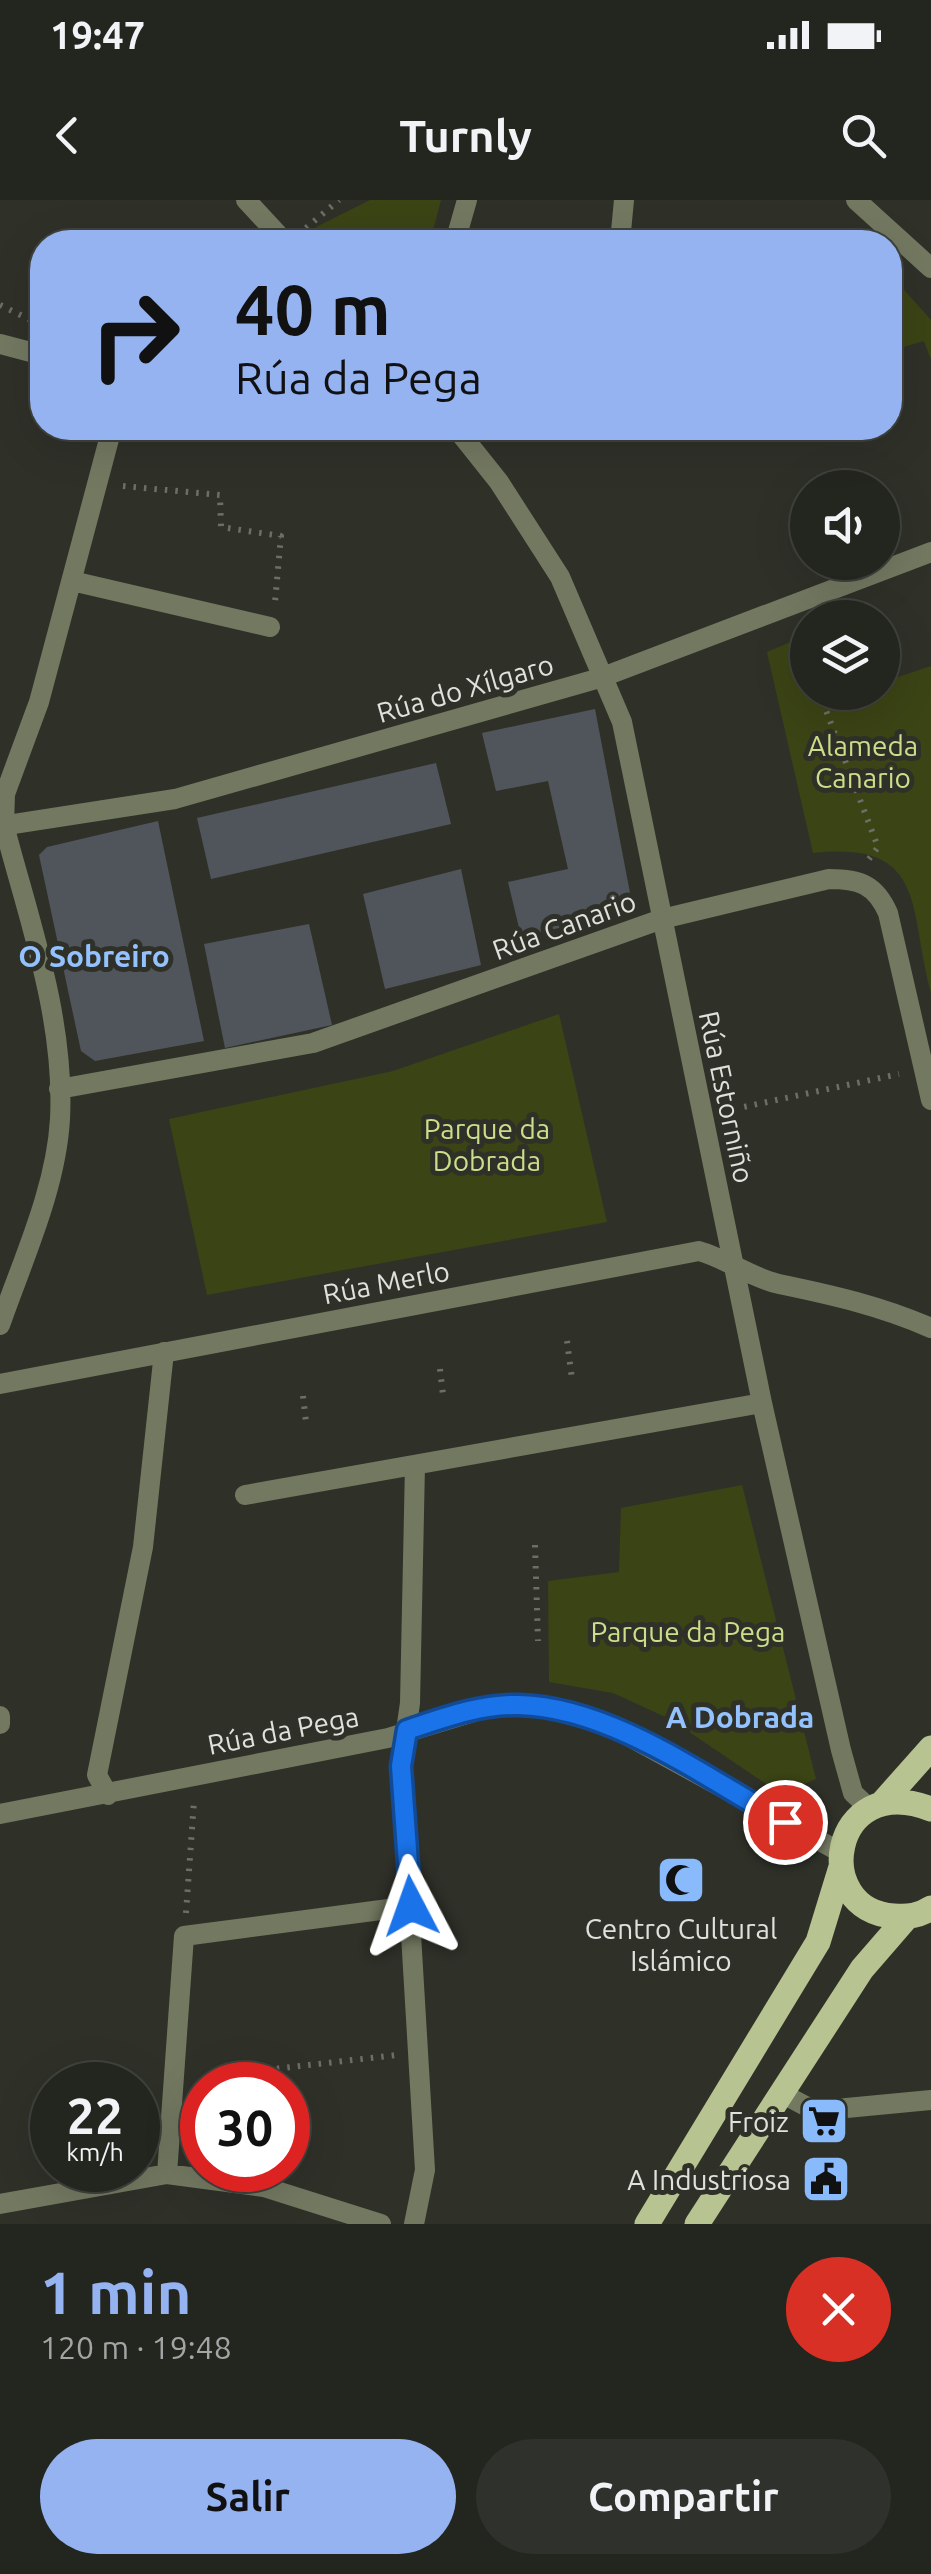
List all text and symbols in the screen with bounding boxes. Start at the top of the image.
text: 19:47 [50,14,145,56]
icon: back [40,108,95,163]
icon: search [836,108,891,163]
text: Turnly [399,110,532,161]
icon: right [70,270,200,400]
text: 40 m [235,270,391,348]
text: Rúa da Pega [235,352,482,403]
map controls [790,470,900,710]
button: sound [790,470,900,580]
button: layers [790,600,900,710]
street label: Rúa do Xílgaro [373,648,557,728]
park label: Alameda Canario [808,730,918,793]
street label: Rúa Canario [488,885,640,965]
district label: O Sobreiro [18,939,170,973]
street label: Rúa Estorniño [694,1008,760,1186]
park label: Parque da Dobrada [424,1113,550,1176]
street label: Rúa Merlo [320,1255,452,1309]
park label: Parque da Pega [590,1616,786,1647]
street label: Rúa da Pega [205,1700,361,1760]
district label: A Dobrada [666,1700,814,1734]
pin [743,1780,828,1865]
icon: arrive [758,1795,813,1850]
position arrow [359,1854,463,1958]
mosque icon: Centro Cultural Islámico [655,1854,707,1906]
place label: Centro Cultural Islámico [585,1913,777,1976]
speed limit sign: 30 [180,2062,310,2192]
text: 22 [67,2087,123,2143]
supermarket icon: Froiz [798,2095,850,2147]
place label: Froiz [728,2106,789,2137]
text: km/h [66,2138,124,2166]
public building icon: A Industriosa [800,2153,852,2205]
place label: A Industriosa [627,2164,791,2195]
button: close [786,2257,891,2362]
text: 1 min [40,2258,192,2325]
text: 120 m · 19:48 [40,2329,232,2365]
button: Salir [40,2439,456,2554]
button: Compartir [476,2439,891,2554]

